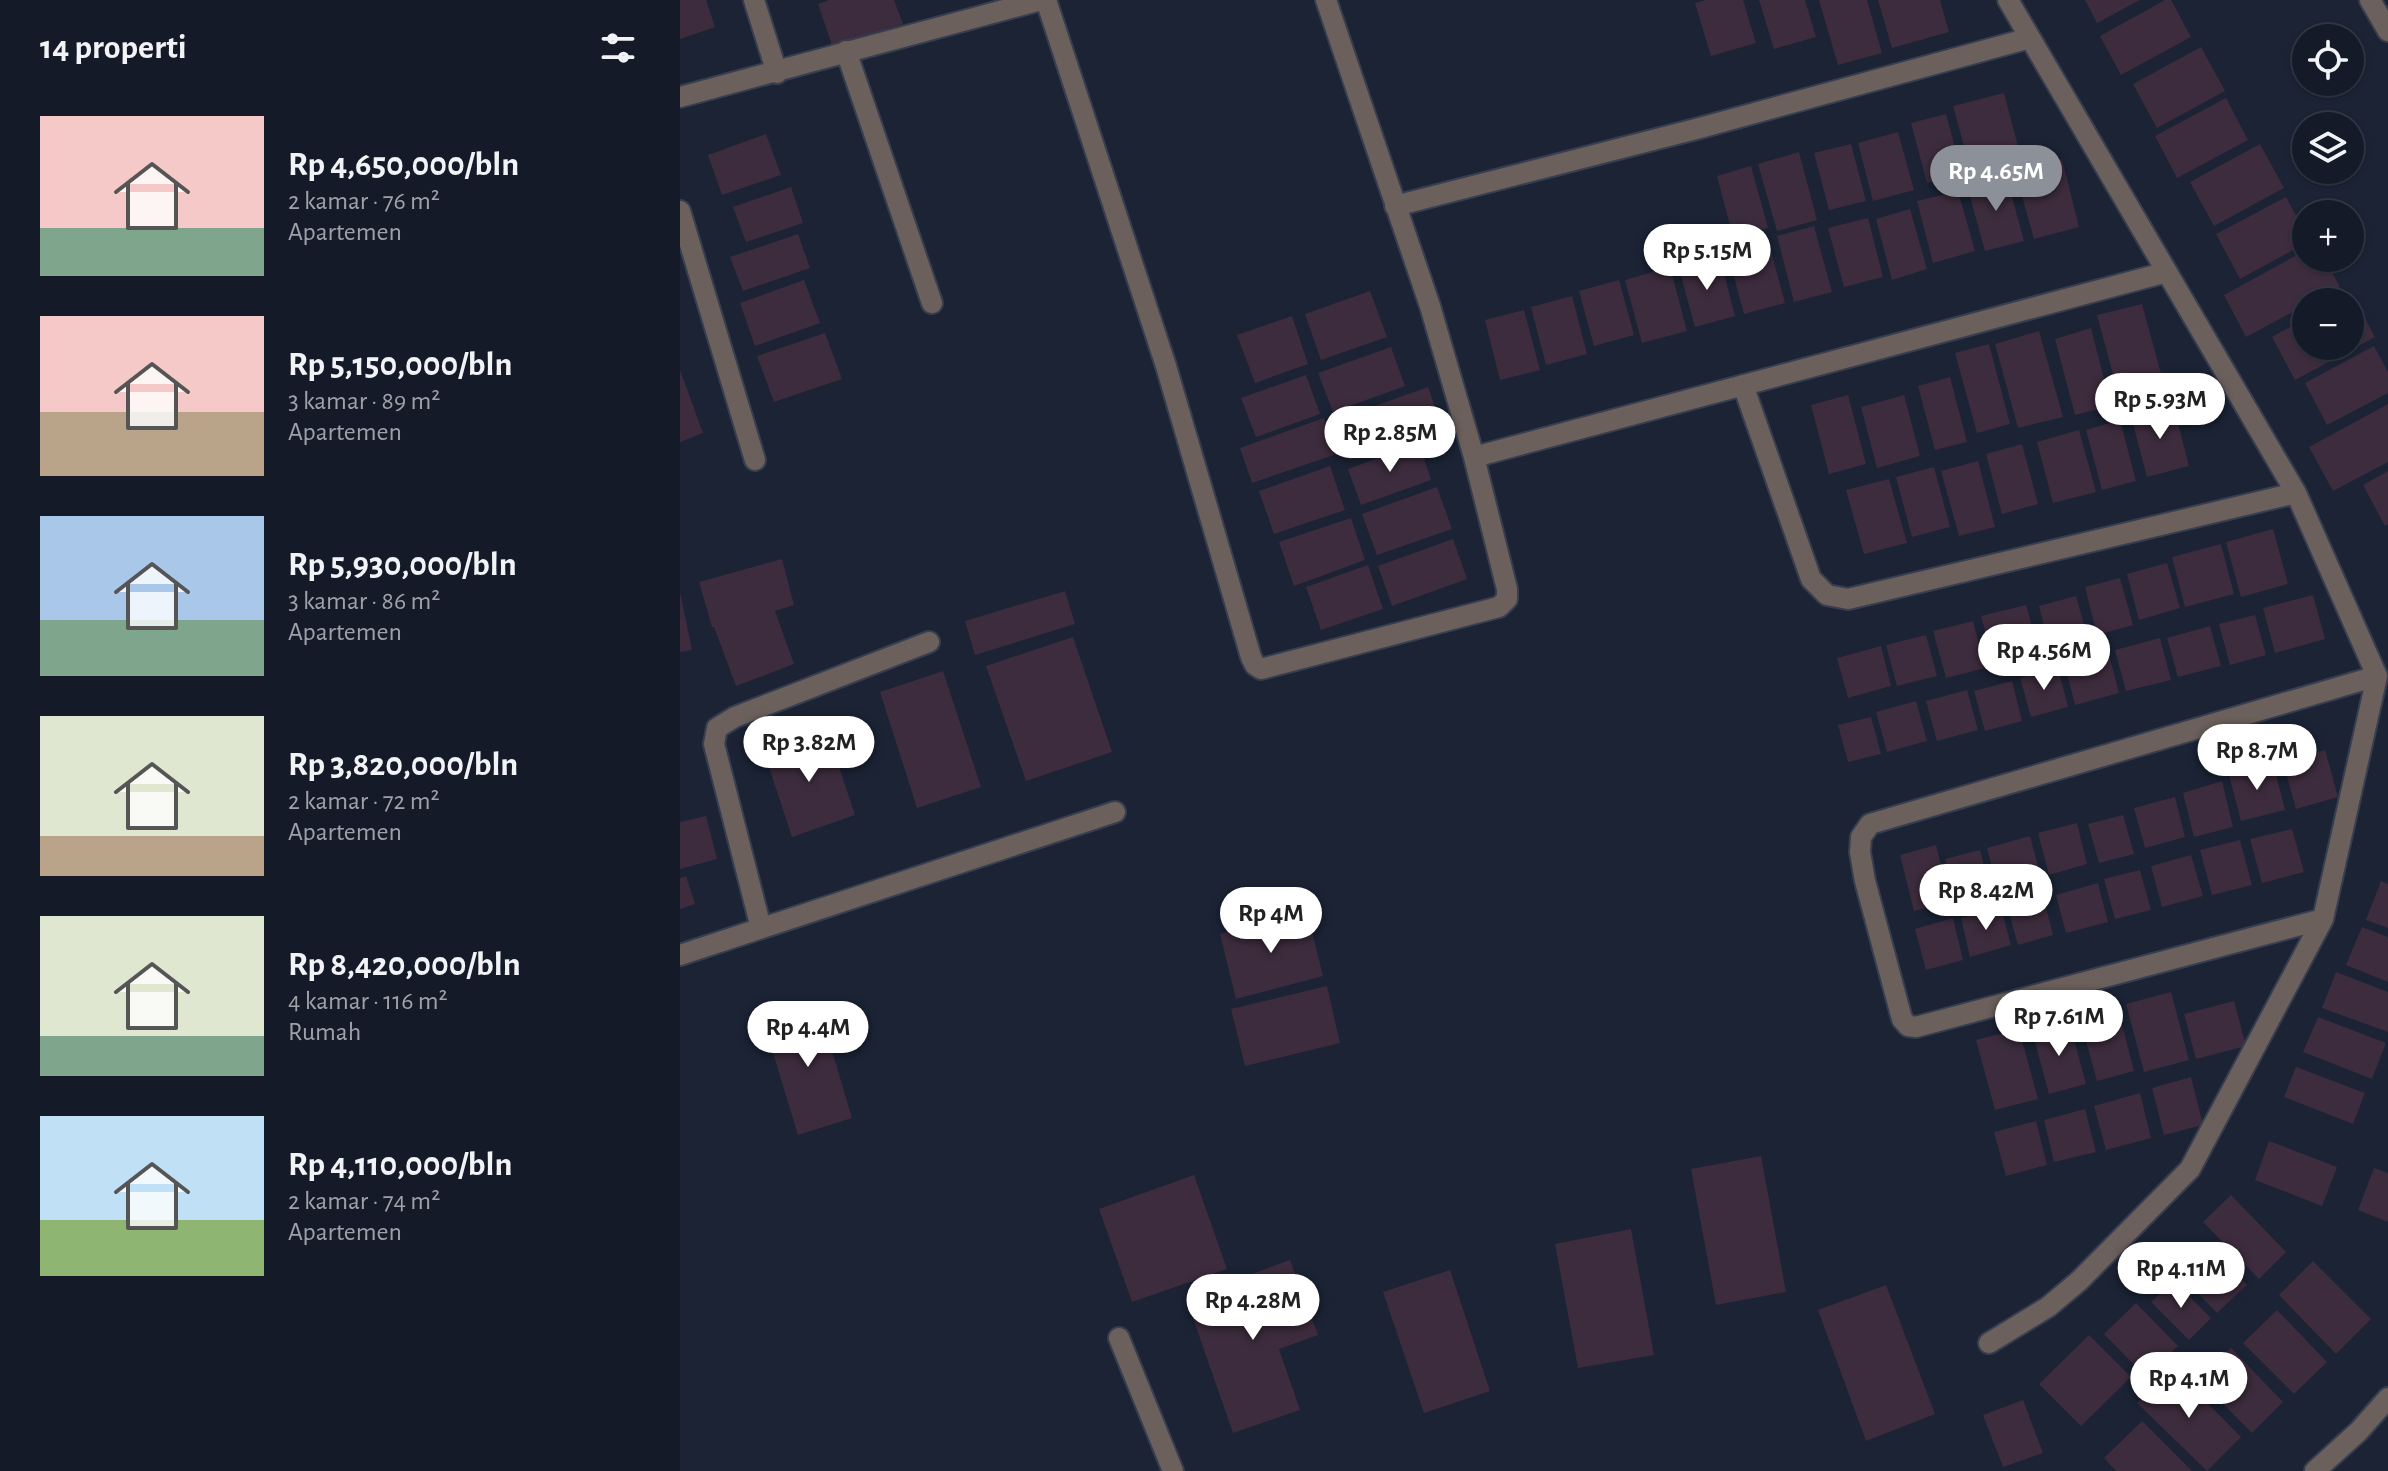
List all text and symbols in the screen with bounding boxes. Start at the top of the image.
map controls [2292,24,2364,360]
button: locate [2292,24,2364,96]
icon: filters [596,26,640,70]
text: 14 properti [40,31,187,65]
button: layers [2292,112,2364,184]
pin: Rp 4.65M [1913,145,2079,213]
icon: home [104,148,200,244]
text: Rp 4,650,000/bln [288,148,519,182]
text: Rp 4.65M [1948,158,2044,184]
text: 2 kamar · 76 m² [288,188,440,214]
button: + [2292,200,2364,272]
text: Apartemen [288,219,402,245]
pin: Rp 5.15M [1624,224,1790,292]
text: Rp 5.15M [1662,237,1752,263]
button: − [2292,288,2364,360]
icon: home [104,348,200,444]
text: Rp 5,150,000/bln [288,348,513,382]
pin: Rp 5.93M [2077,373,2243,441]
text: Rp 5.93M [2113,386,2207,412]
text: 3 kamar · 89 m² [288,388,440,414]
pin: Rp 2.85M [1307,406,1473,474]
text: Apartemen [288,419,402,445]
text: Rp 2.85M [1342,419,1438,445]
icon: home [104,548,200,644]
text: Rp 5,930,000/bln [288,548,517,582]
text: 3 kamar · 86 m² [288,588,440,614]
text: Apartemen [288,619,402,645]
pin: Rp 4.56M [1961,624,2127,692]
text: Rp 4.56M [1996,637,2092,663]
pin: Rp 3.82M [726,716,892,784]
pin: Rp 8.7M [2183,724,2331,792]
text: Rp 3.82M [761,729,857,755]
text: Rp 8.7M [2216,737,2298,763]
icon: home [104,748,200,844]
text: Rp 3,820,000/bln [288,748,518,782]
text: 2 kamar · 72 m² [288,788,440,814]
text: Apartemen [288,819,402,845]
pin: Rp 8.42M [1903,864,2069,932]
text: Rp 8.42M [1937,877,2035,903]
pin: Rp 4M [1215,887,1327,955]
text: Rp 4M [1238,900,1304,926]
icon: home [104,948,200,1044]
text: Rp 8,420,000/bln [288,948,521,982]
text: 4 kamar · 116 m² [288,988,448,1014]
pin: Rp 7.61M [1976,990,2142,1058]
pin: Rp 4.4M [734,1001,882,1069]
text: Rp 7.61M [2013,1003,2105,1029]
text: Rp 4.4M [765,1014,851,1040]
text: Rumah [288,1019,361,1045]
icon: home [104,1148,200,1244]
text: Rp 4,110,000/bln [288,1148,513,1182]
text: 2 kamar · 74 m² [288,1188,440,1214]
text: Apartemen [288,1219,402,1245]
pin: Rp 4.11M [2098,1242,2264,1310]
text: Rp 4.11M [2136,1255,2226,1281]
pin: Rp 4.28M [1170,1274,1336,1342]
text: Rp 4.28M [1204,1287,1302,1313]
pin: Rp 4.1M [2115,1352,2263,1420]
text: Rp 4.1M [2148,1365,2230,1391]

